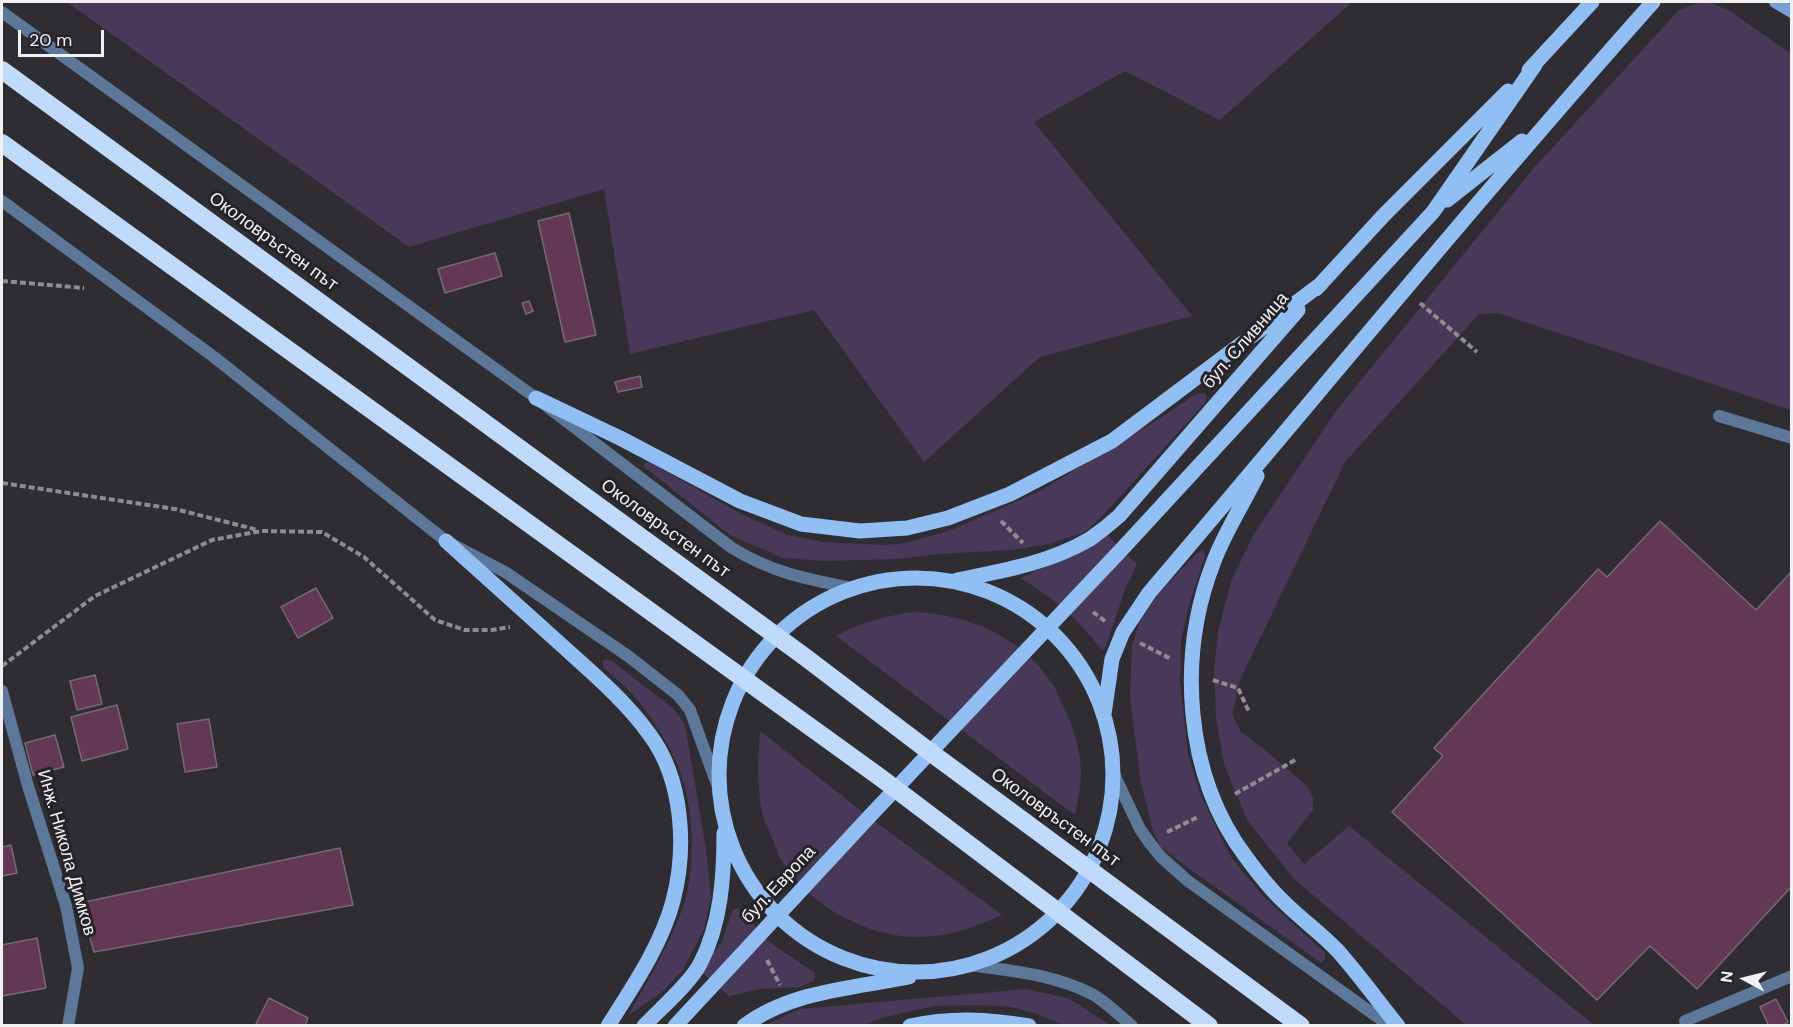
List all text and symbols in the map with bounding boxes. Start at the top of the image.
scale bar [21,18,106,56]
text: 20 m [29,28,72,52]
street label: Околовръстен път [204,188,342,296]
street label: бул. Сливница [1198,288,1294,394]
street label: Околовръстен път [596,475,734,583]
street label: Околовръстен път [986,764,1124,872]
street label: Инж. Никола Димков [32,768,100,938]
street label: бул. Европа [737,842,821,928]
north arrow [1715,949,1775,1009]
text: N [1716,970,1738,984]

